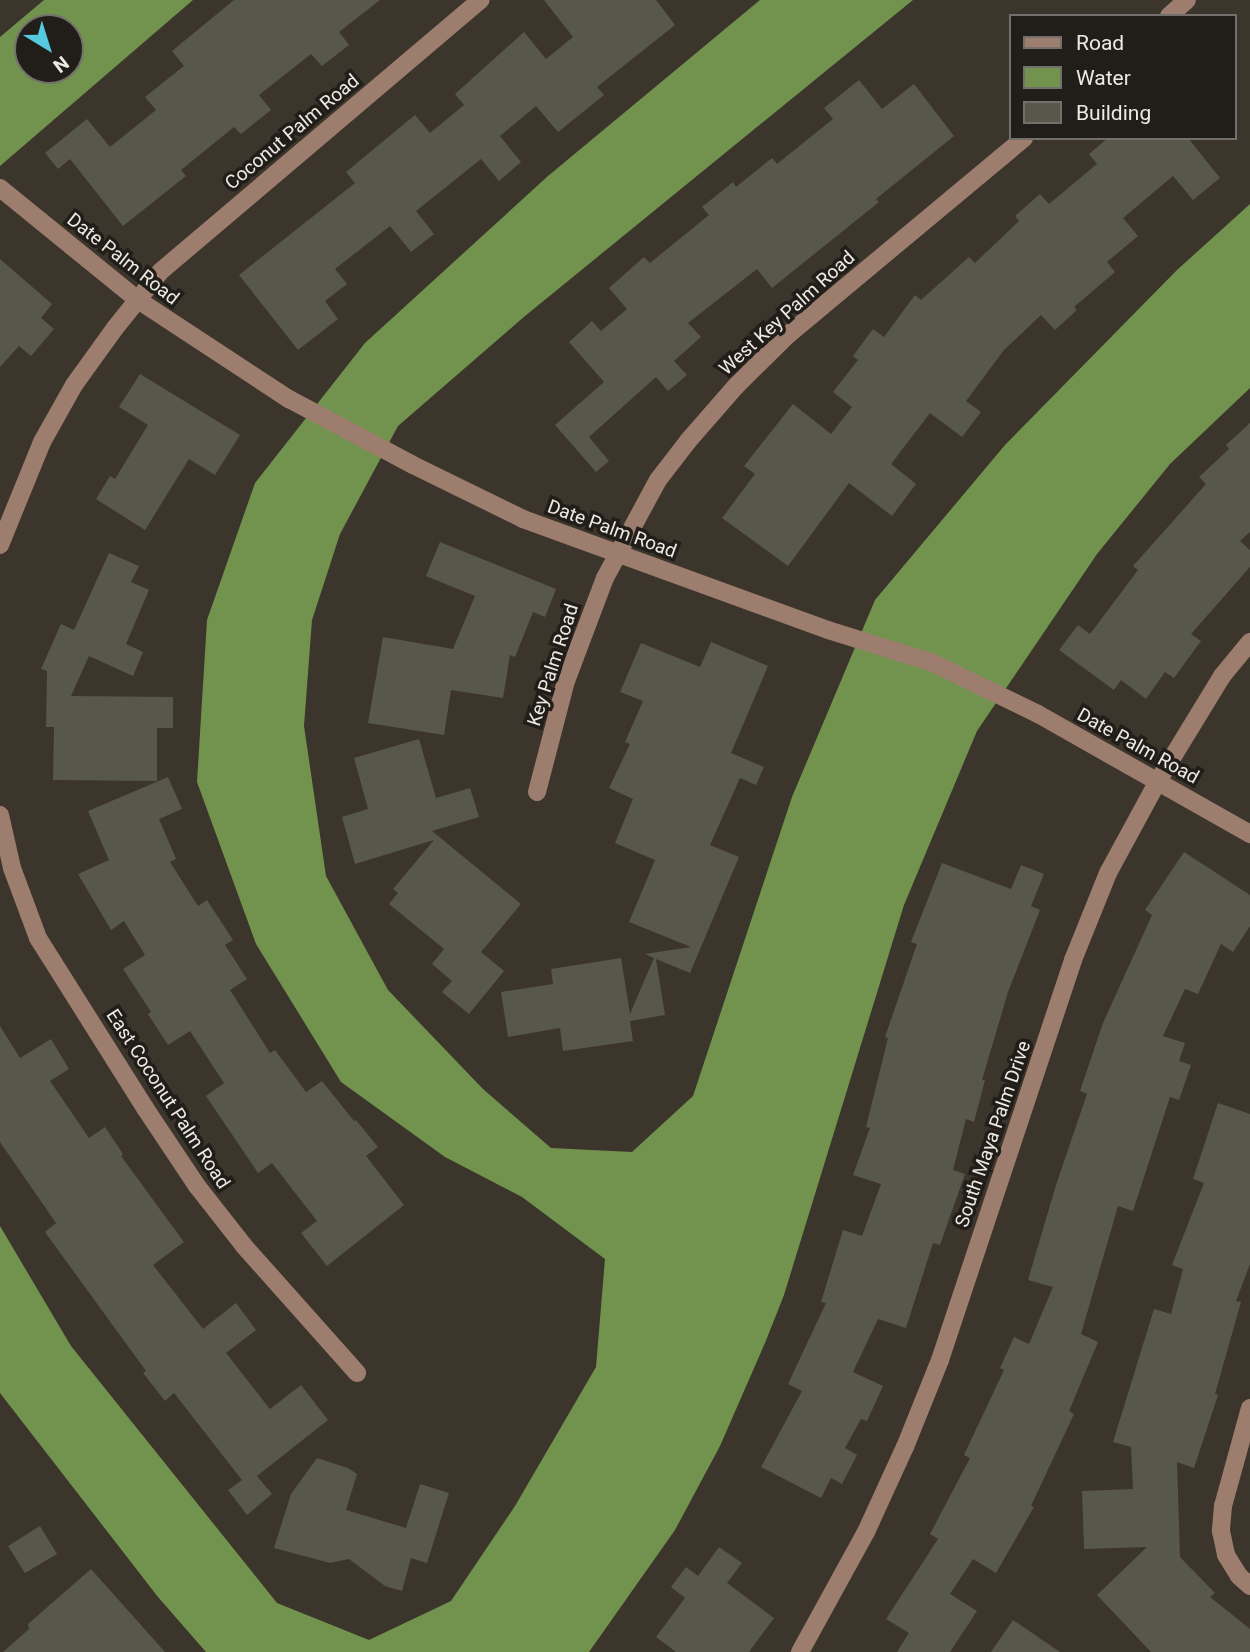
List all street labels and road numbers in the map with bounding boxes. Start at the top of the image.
street label: Coconut Palm Road [220,69,364,195]
street label: Date Palm Road [63,208,183,310]
street label: West Key Palm Road [715,246,859,380]
street label: Date Palm Road [544,495,680,563]
street label: Key Palm Road [523,601,583,729]
street label: Date Palm Road [1073,703,1203,789]
street label: East Coconut Palm Road [101,1005,235,1193]
street label: South Maya Palm Drive [950,1038,1036,1230]

